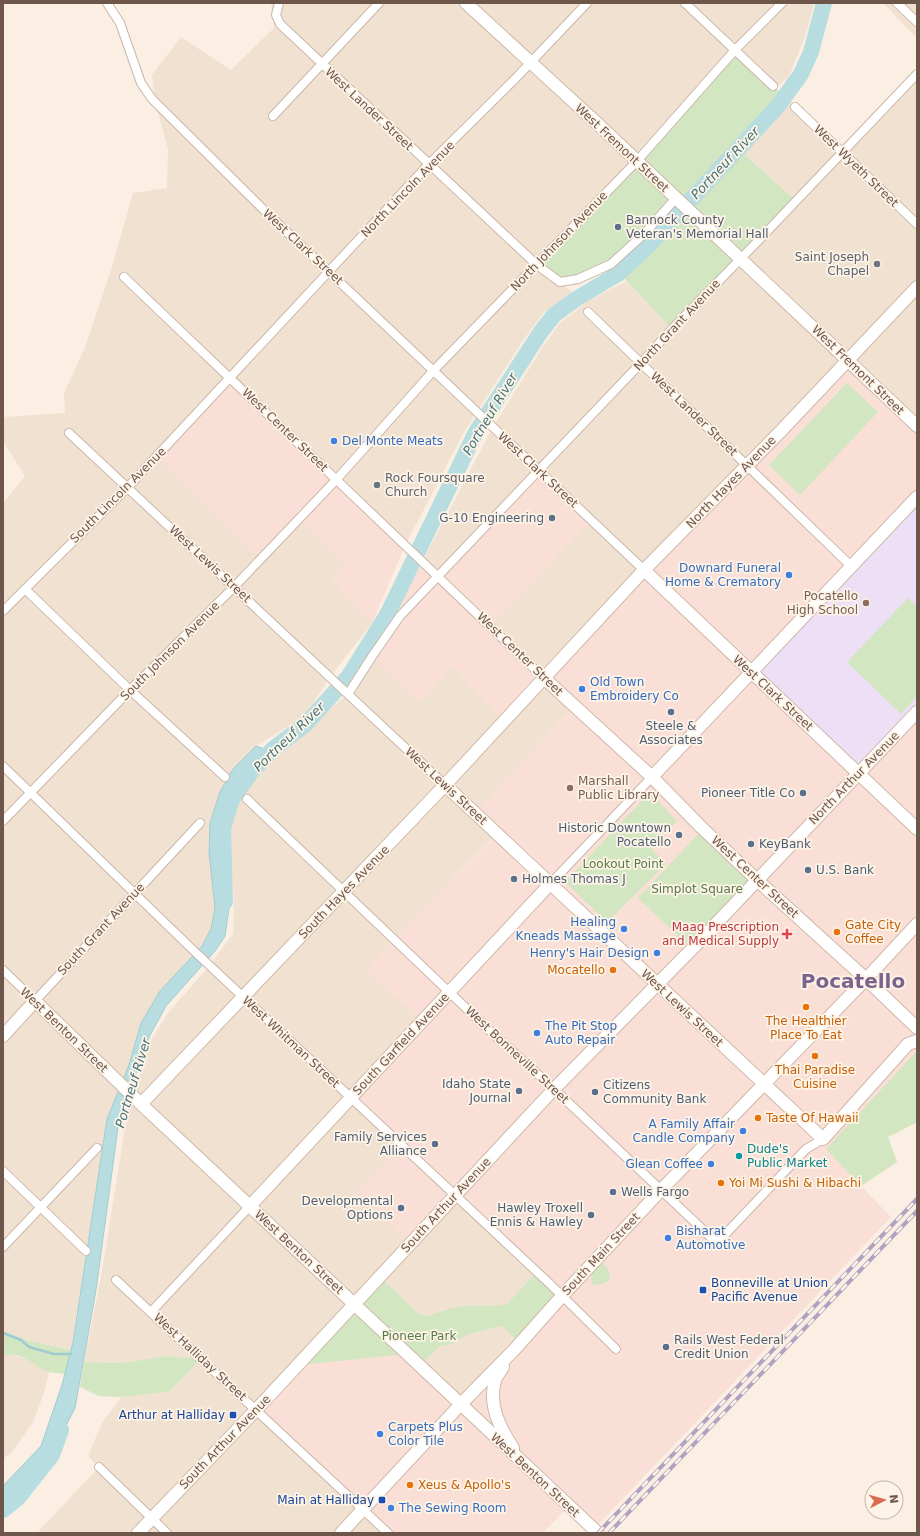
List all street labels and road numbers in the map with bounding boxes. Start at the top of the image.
street label: West Lander Street [322,65,416,154]
street label: West Fremont Street [572,101,672,195]
street label: West Wyeth Street [811,122,901,210]
street label: North Lincoln Avenue [358,138,458,240]
street label: North Johnson Avenue [508,188,610,294]
street label: West Clark Street [260,206,346,288]
street label: North Grant Avenue [631,276,723,374]
street label: West Fremont Street [809,322,907,418]
street label: West Lander Street [648,369,740,459]
street label: West Center Street [239,385,331,475]
street label: West Clark Street [495,429,581,511]
street label: North Hayes Avenue [683,433,779,531]
street label: South Lincoln Avenue [67,444,169,546]
street label: West Lewis Street [166,522,254,606]
street label: South Johnson Avenue [118,599,222,703]
street label: West Center Street [474,609,566,699]
street label: West Clark Street [730,652,816,734]
street label: North Arthur Avenue [806,729,902,827]
street label: West Lewis Street [402,744,490,828]
street label: West Center Street [709,833,802,921]
street label: South Hayes Avenue [296,842,392,942]
street label: South Grant Avenue [55,880,147,978]
street label: West Lewis Street [638,966,726,1050]
street label: West Benton Street [17,985,111,1076]
street label: South Garfield Avenue [350,990,452,1098]
street label: West Whitman Street [240,993,343,1091]
street label: West Bonneville Street [462,1003,572,1107]
street label: South Arthur Avenue [398,1154,494,1256]
street label: West Benton Street [252,1207,347,1297]
street label: South Main Street [559,1210,643,1298]
street label: West Halliday Street [151,1310,250,1404]
street label: South Arthur Avenue [177,1392,273,1492]
street label: West Benton Street [488,1430,583,1520]

